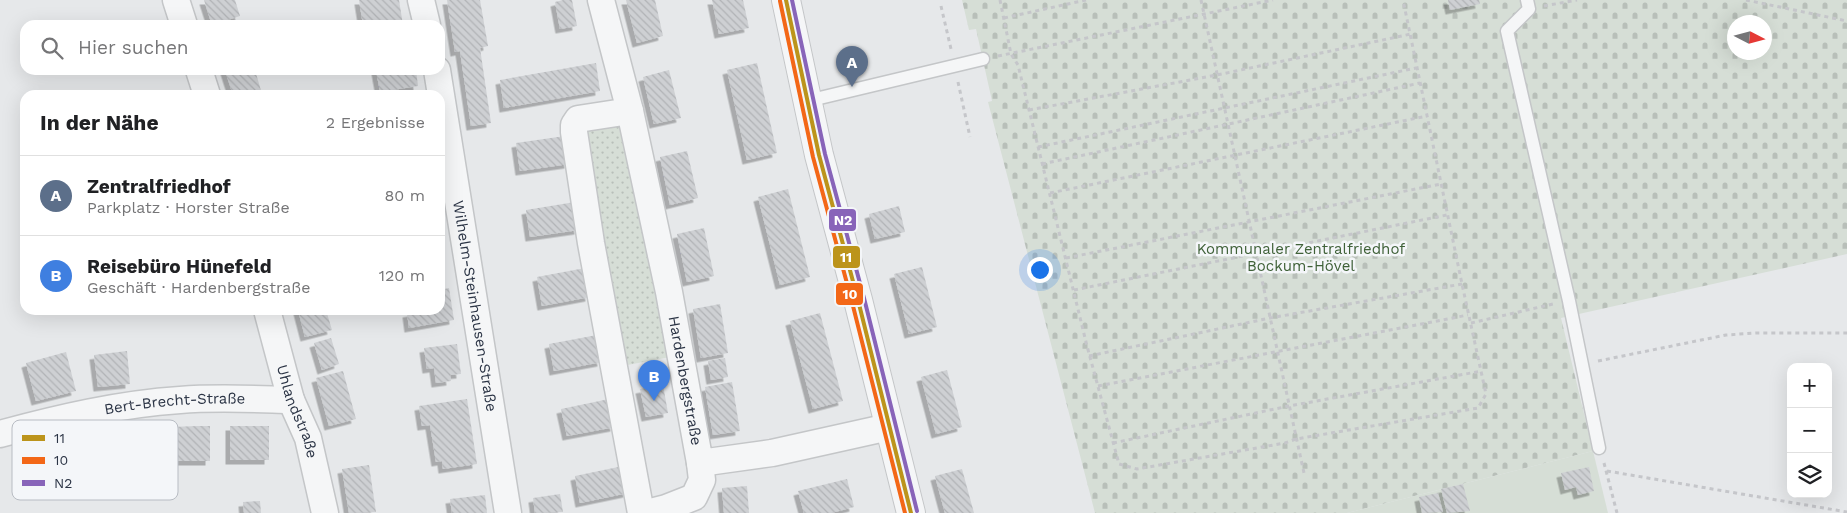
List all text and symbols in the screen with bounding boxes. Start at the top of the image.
north arrow [1727,15,1772,60]
search box [20,20,445,75]
icon: search [38,34,66,62]
text: Hier suchen [78,36,189,59]
pin: A [836,46,868,87]
text: In der Nähe [40,110,159,135]
text: 2 Ergebnisse [326,113,425,132]
text: Zentralfriedhof [87,175,231,198]
text: A [51,186,61,205]
text: 80 m [384,186,425,205]
text: Parkplatz · Horster Straße [87,198,290,217]
street label: Wilhelm-Steinhausen-Straße [449,199,501,413]
line badge: N2 [828,208,857,232]
text: N2 [834,212,852,228]
park label: Kommunaler Zentralfriedhof Bockum-Hövel [1197,240,1405,275]
line badge: 11 [832,245,861,269]
text: 11 [840,249,852,265]
text: Reisebüro Hünefeld [87,255,272,278]
your location [1027,257,1053,283]
text: B [51,266,61,285]
text: 120 m [379,266,425,285]
text: Geschäft · Hardenbergstraße [87,278,310,297]
line badge: 10 [835,282,864,306]
text: 10 [842,286,858,302]
street label: Hardenbergstraße [665,315,706,447]
pin: B [638,360,670,401]
street label: Uhlandstraße [273,363,321,460]
map controls [1787,363,1832,498]
button: + [1787,363,1832,408]
street label: Bert-Brecht-Straße [103,389,245,418]
button: − [1787,408,1832,453]
legend [12,420,178,500]
text: 11 [54,430,65,446]
text: 10 [54,452,68,468]
button: layers [1787,453,1832,498]
text: N2 [54,475,72,491]

